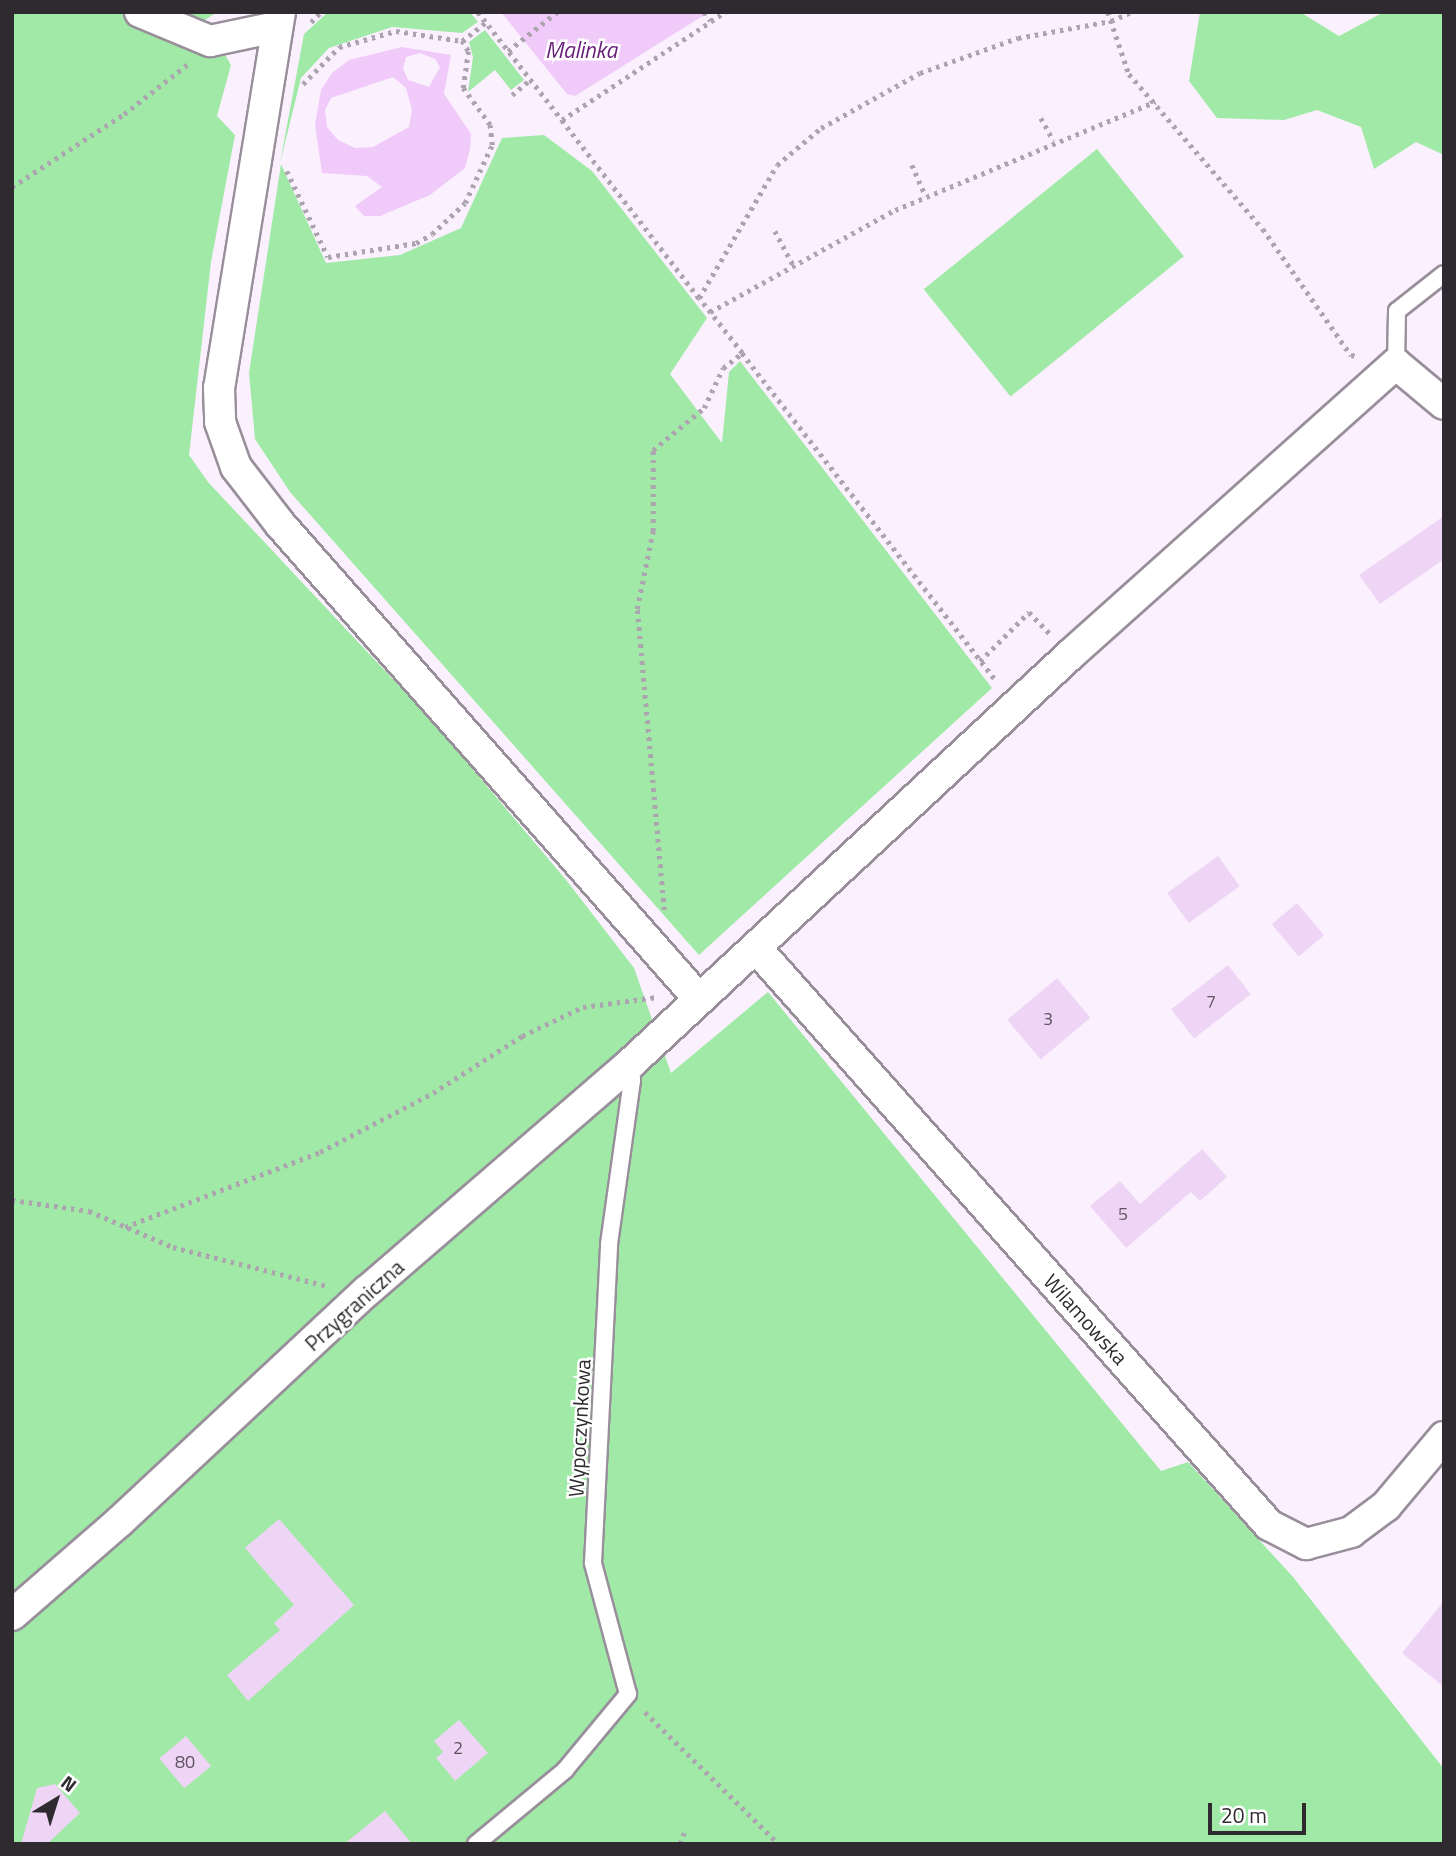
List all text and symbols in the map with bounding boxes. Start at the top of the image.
water label: Malinka [545,36,617,64]
house number: 7 [1206,991,1216,1013]
house number: 3 [1043,1008,1053,1030]
house number: 5 [1118,1203,1128,1225]
street label: Przygraniczna [299,1254,409,1356]
street label: Wilamowska [1039,1268,1133,1370]
street label: Wypoczynkowa [563,1358,595,1498]
house number: 2 [453,1737,463,1759]
house number: 80 [175,1751,195,1773]
north arrow [21,1765,91,1835]
text: N [55,1768,83,1799]
scale bar [1211,1790,1309,1834]
text: 20 m [1221,1799,1267,1831]

